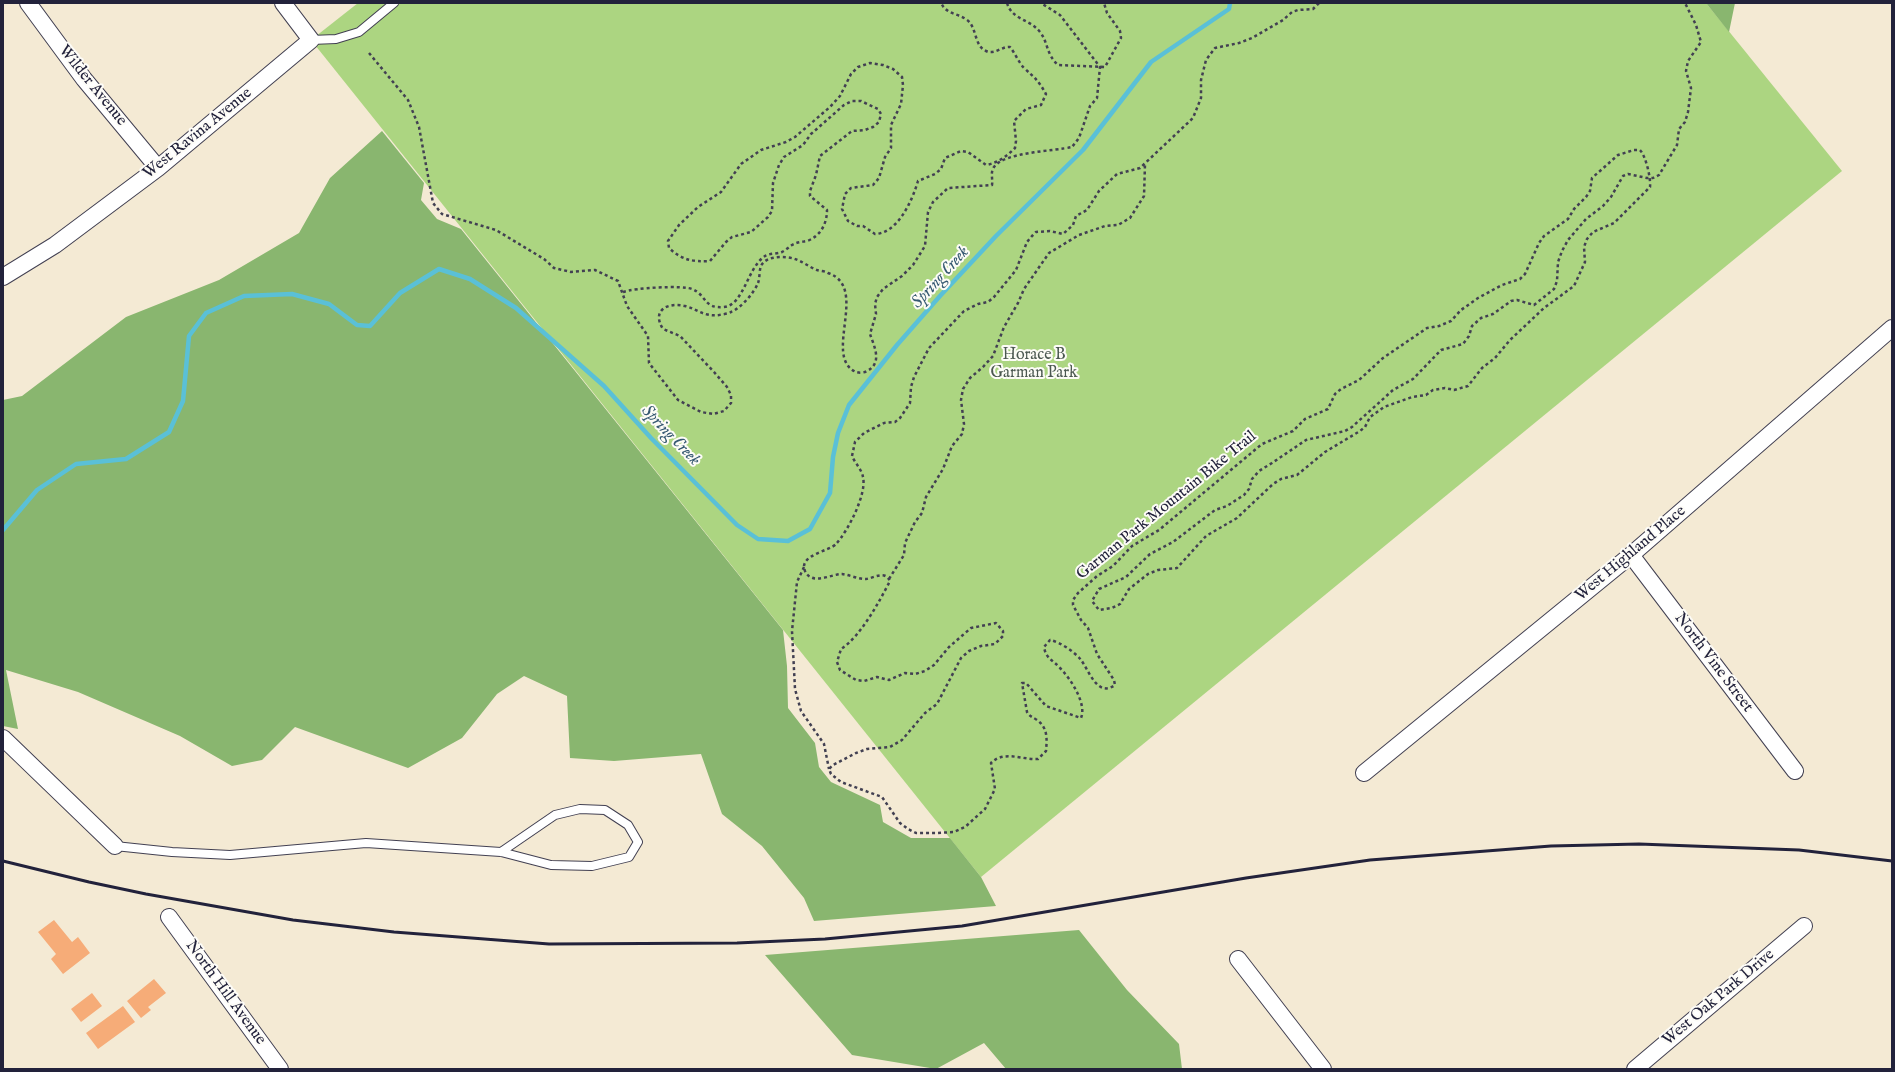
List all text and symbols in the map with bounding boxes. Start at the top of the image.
street label: Wilder Avenue [54,42,130,130]
street label: West Ravina Avenue [140,84,256,184]
water label: Spring Creek [908,243,974,313]
park label: Horace B Garman Park [990,346,1078,384]
water label: Spring Creek [636,402,704,470]
street label: Garman Park Mountain Bike Trail [1073,428,1261,584]
street label: West Highland Place [1572,502,1690,606]
street label: North Vine Street [1669,610,1757,716]
street label: North Hill Avenue [181,937,269,1049]
street label: West Oak Park Drive [1659,946,1779,1050]

